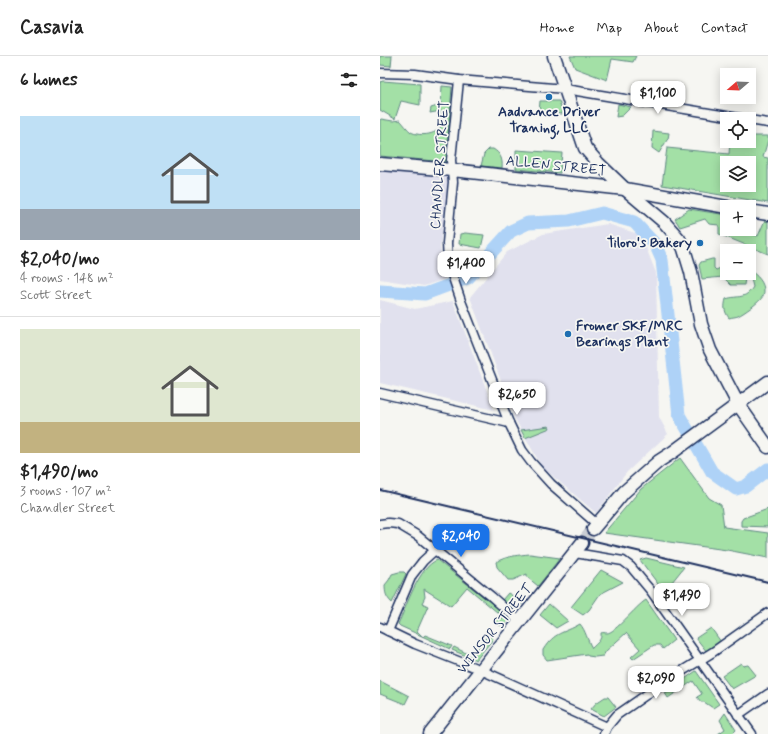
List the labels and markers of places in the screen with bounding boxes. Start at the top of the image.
pin: $1,100 [625,81,691,115]
marker: Aadvance Driver Traning, LLC [544,92,554,102]
place label: Aadvance Driver Traning, LLC [498,103,601,140]
place label: Tiloro's Bakery [607,234,692,252]
marker: Tiloro's Bakery [695,238,705,248]
pin: $1,400 [433,251,499,285]
place label: Fromer SKF/MRC Bearings Plant [576,317,683,352]
marker: Fromer SKF/MRC Bearings Plant [563,329,573,339]
pin: $2,650 [484,382,550,416]
pin: $2,040 [428,524,494,558]
pin: $1,490 [649,583,715,617]
pin: $2,090 [623,666,689,700]

